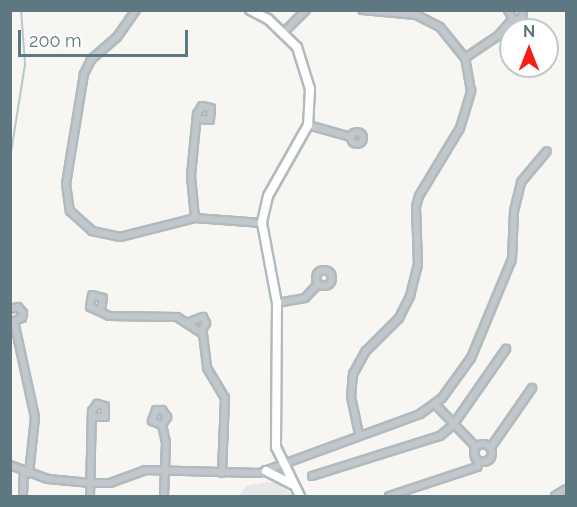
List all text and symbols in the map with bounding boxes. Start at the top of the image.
scale bar [21,18,190,56]
north arrow [499,18,559,78]
text: N [523,22,535,41]
text: 200 m [29,30,82,51]

